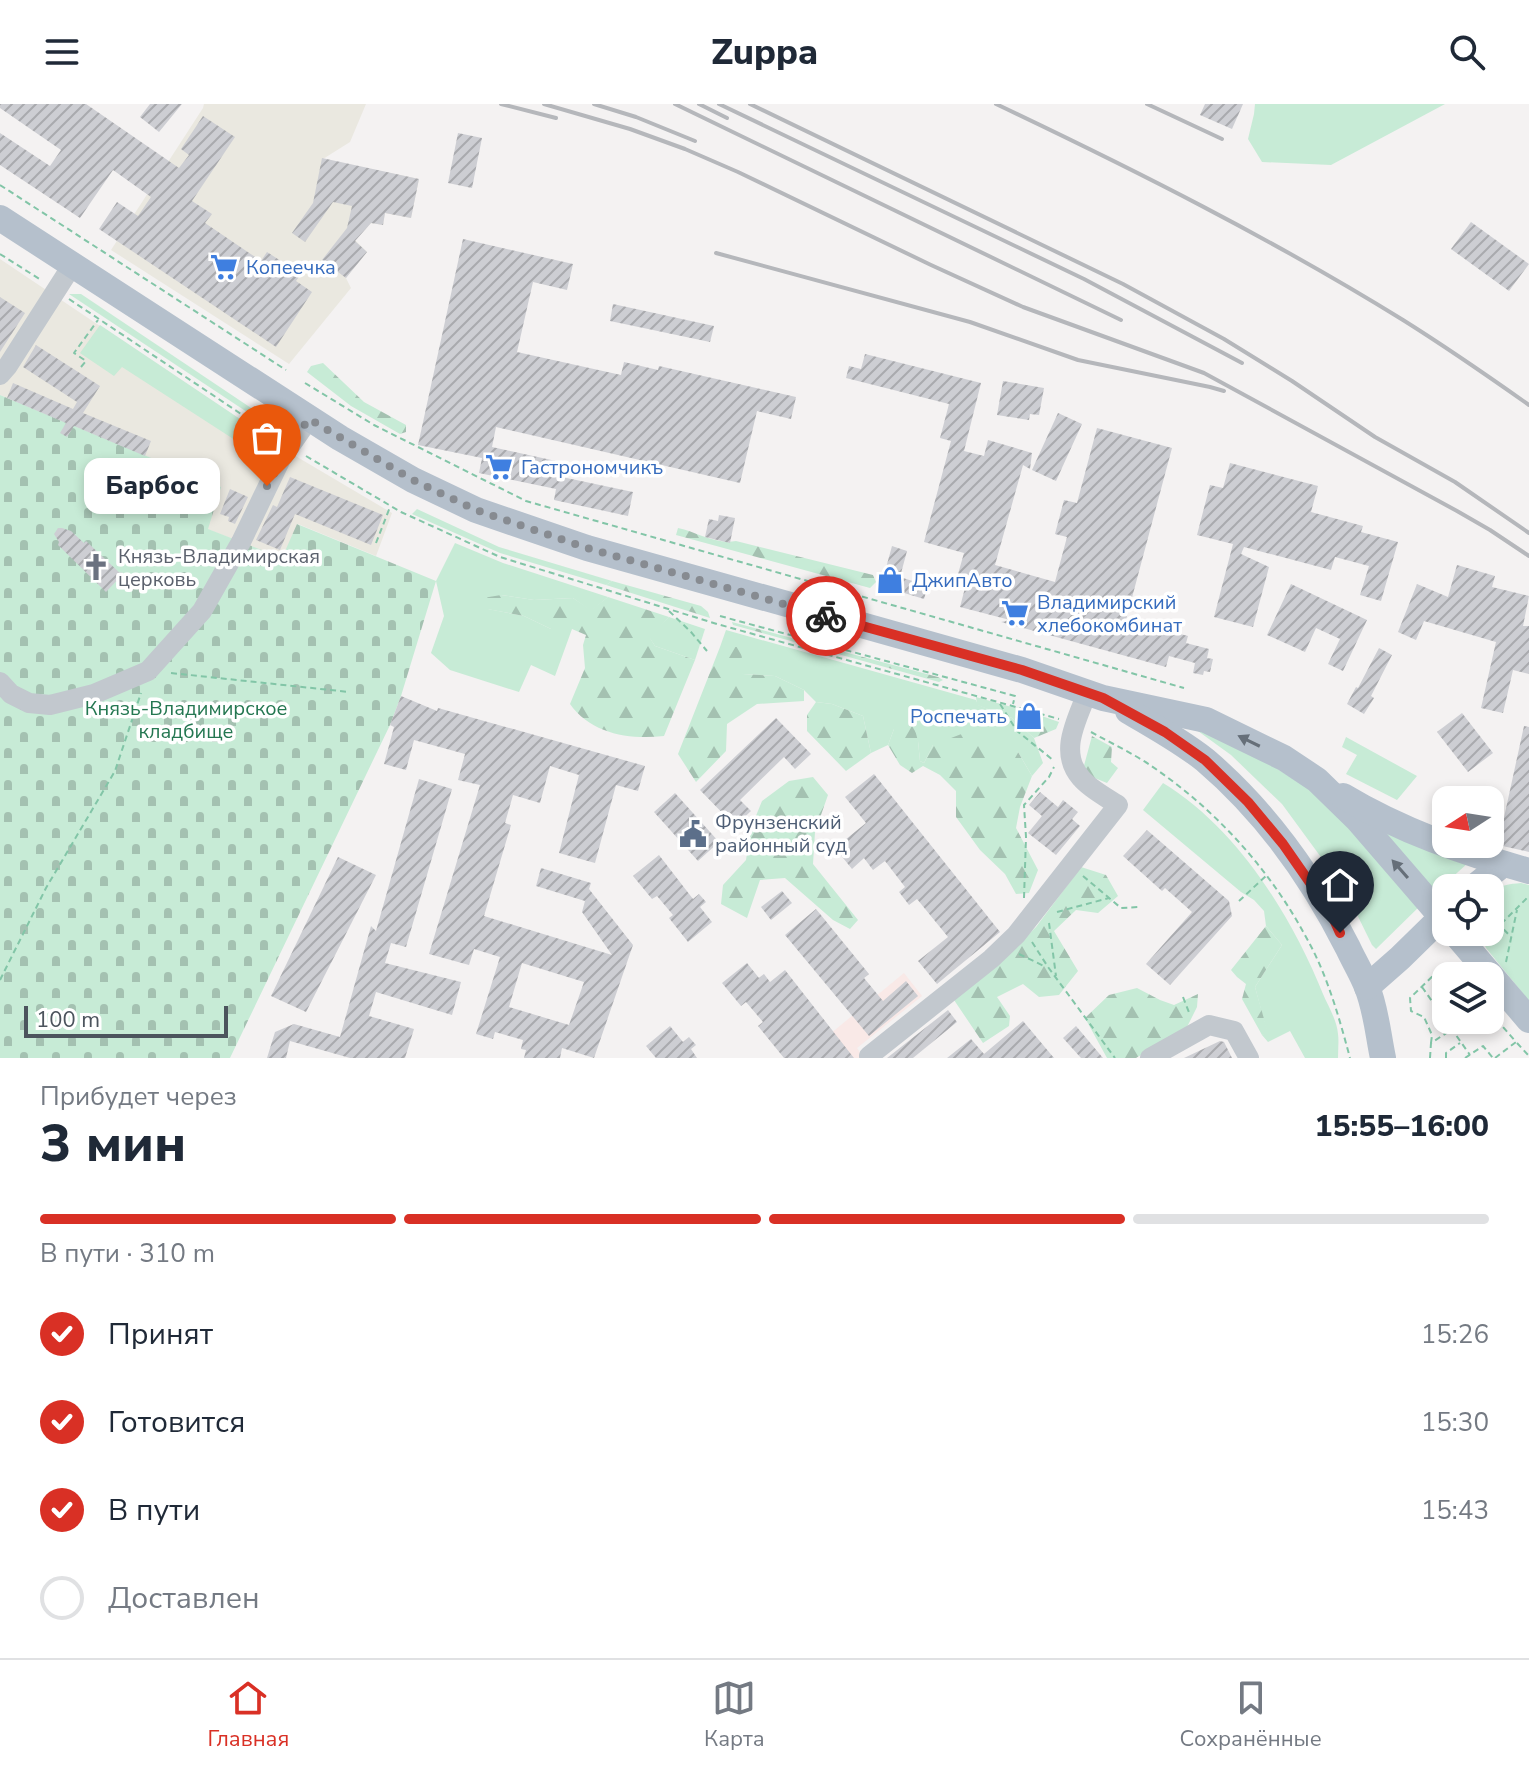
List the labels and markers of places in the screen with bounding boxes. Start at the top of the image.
supermarket icon: Копеечка [209,252,239,282]
place label: Копеечка [246,254,336,281]
pin [233,404,301,486]
supermarket icon: Гастрономчикъ [484,452,514,482]
place label: Гастрономчикъ [521,454,663,481]
callout: Барбос [83,458,219,514]
place label: Князь-Владимирская церковь [118,543,320,593]
church icon: Князь-Владимирская церковь [81,552,111,582]
shop icon: ДжипАвто [875,565,905,595]
place label: ДжипАвто [912,567,1013,594]
place label: Владимирский хлебокомбинат [1037,589,1182,639]
supermarket icon: Владимирский хлебокомбинат [1000,598,1030,628]
shop icon: Роспечать [1014,701,1044,731]
place label: Роспечать [910,703,1007,730]
place label: Фрунзенский районный суд [715,809,847,859]
public building icon: Фрунзенский районный суд [678,819,708,849]
pin [1306,851,1374,933]

